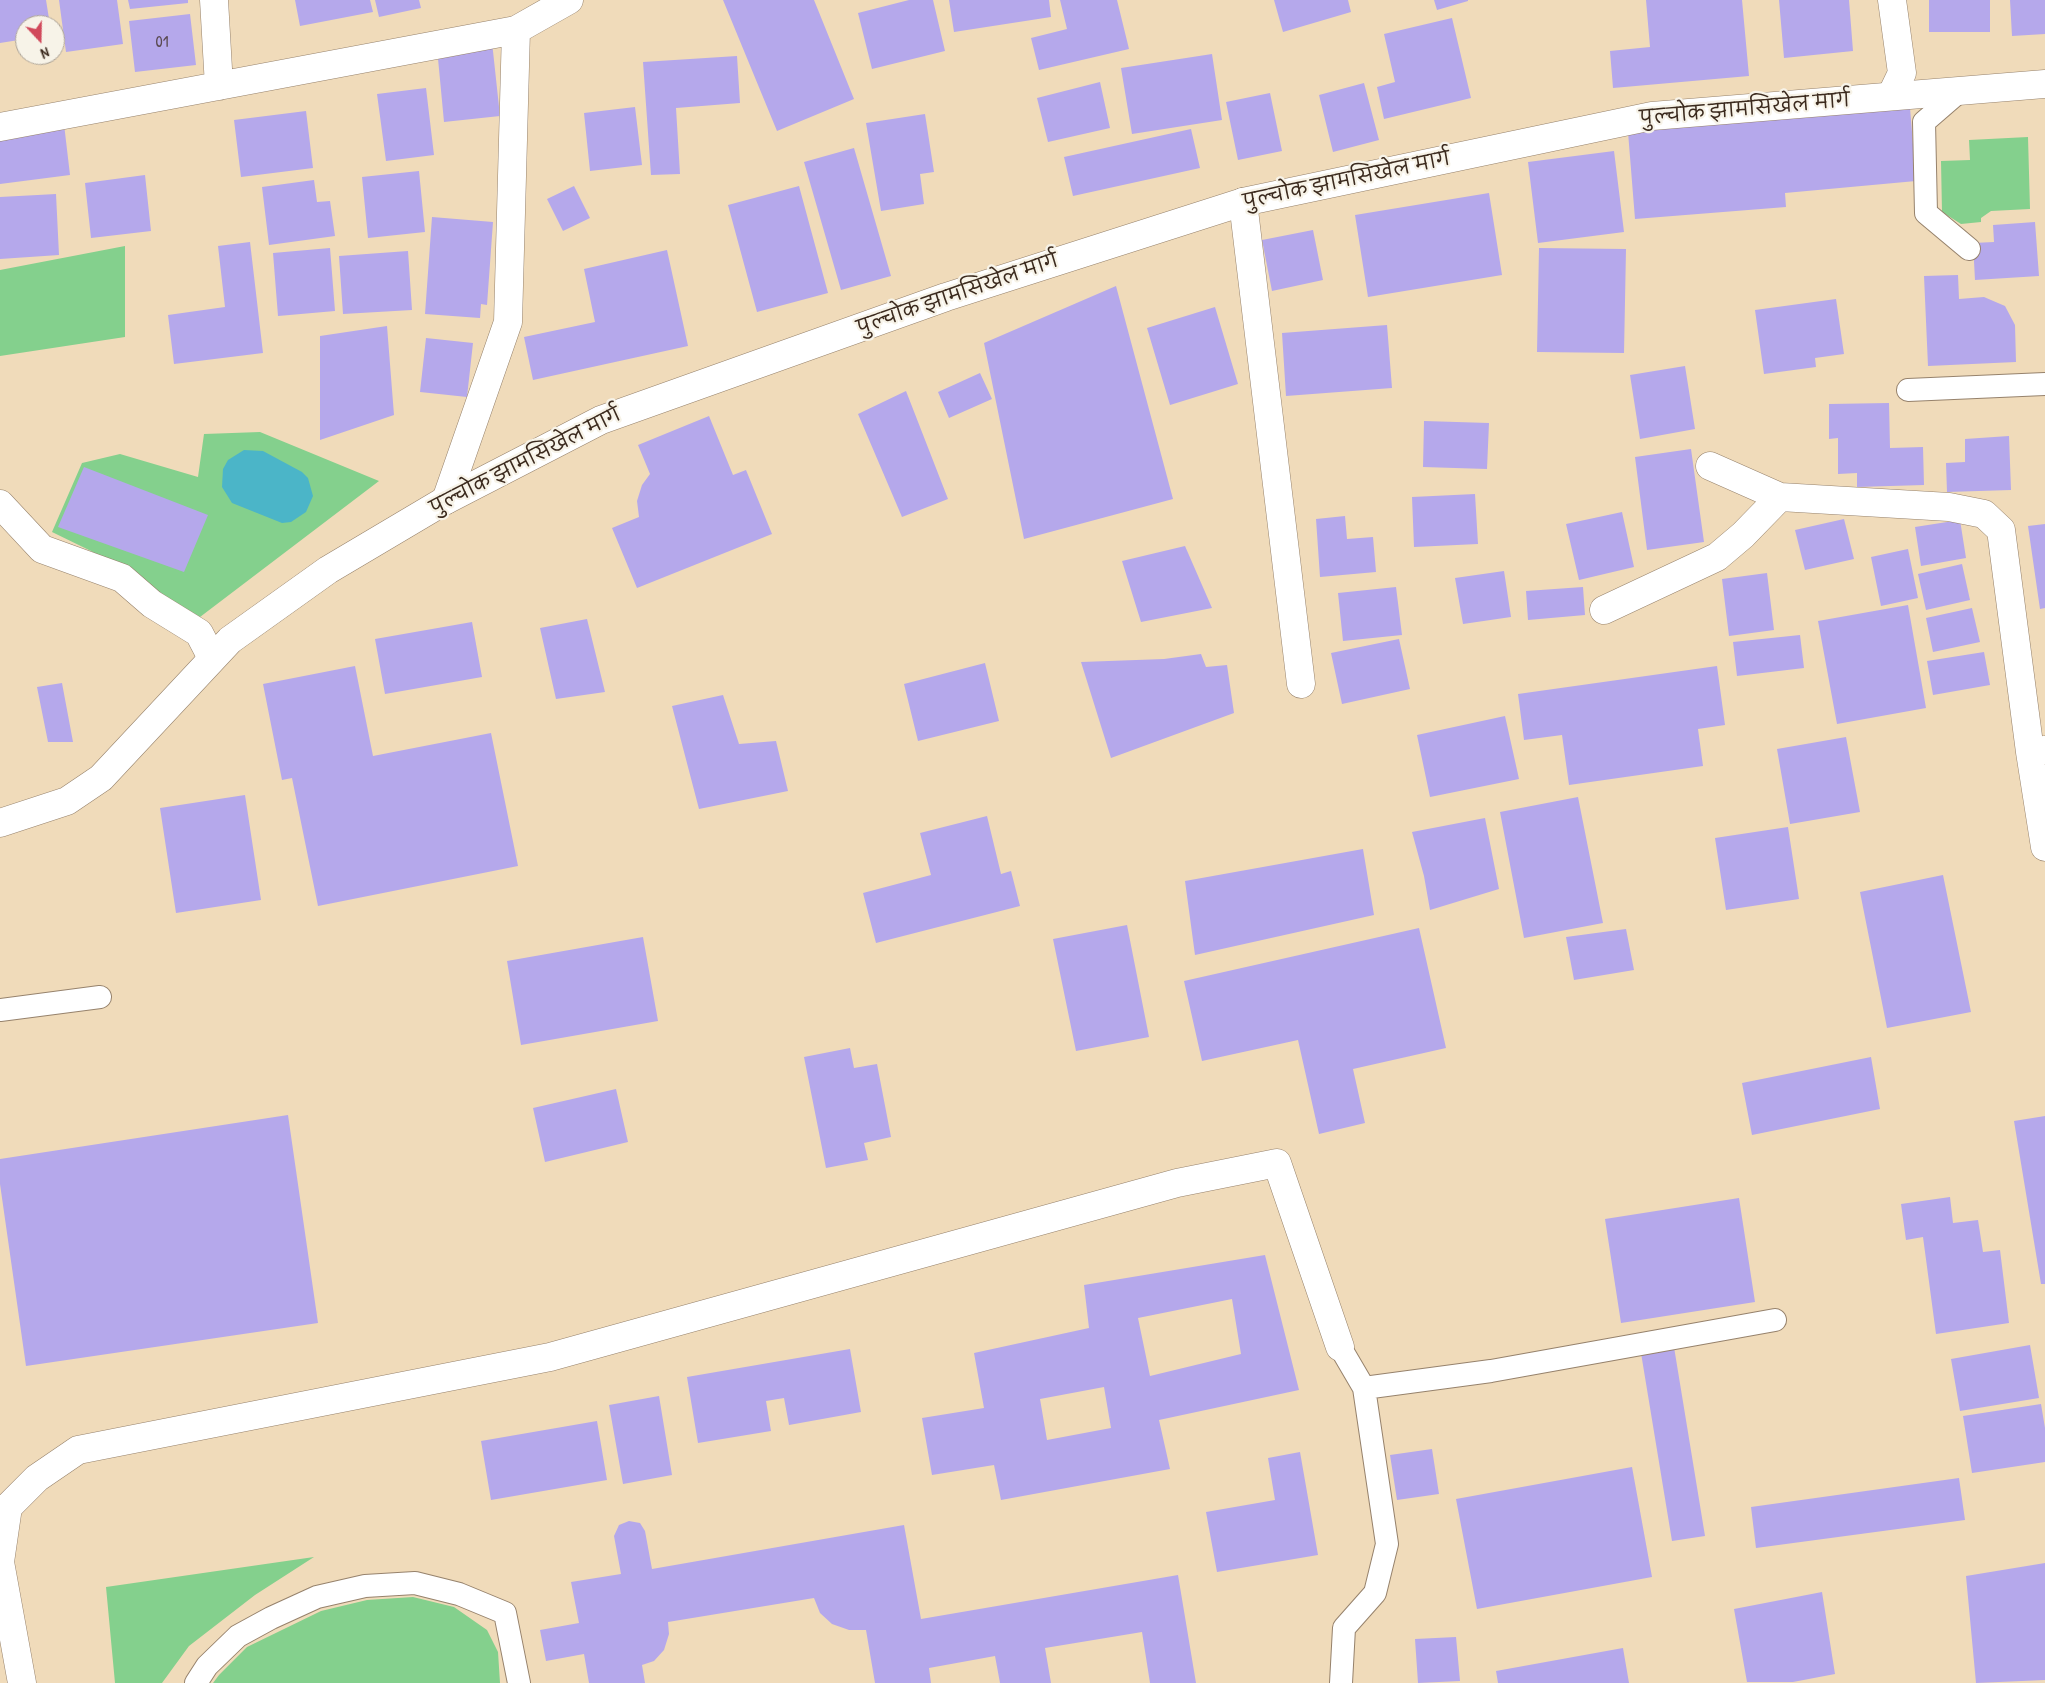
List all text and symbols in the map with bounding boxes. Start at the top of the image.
north arrow [15,15,65,65]
house number: 01 [156,33,168,53]
text: N [38,43,52,64]
street label: पुल्चोक झामसिखेल मार्ग [1639,89,1851,131]
street label: पुल्चोक झामसिखेल मार्ग [1241,148,1453,214]
street label: पुल्चोक झामसिखेल मार्ग [854,250,1062,340]
street label: पुल्चोक झामसिखेल मार्ग [427,404,625,520]

